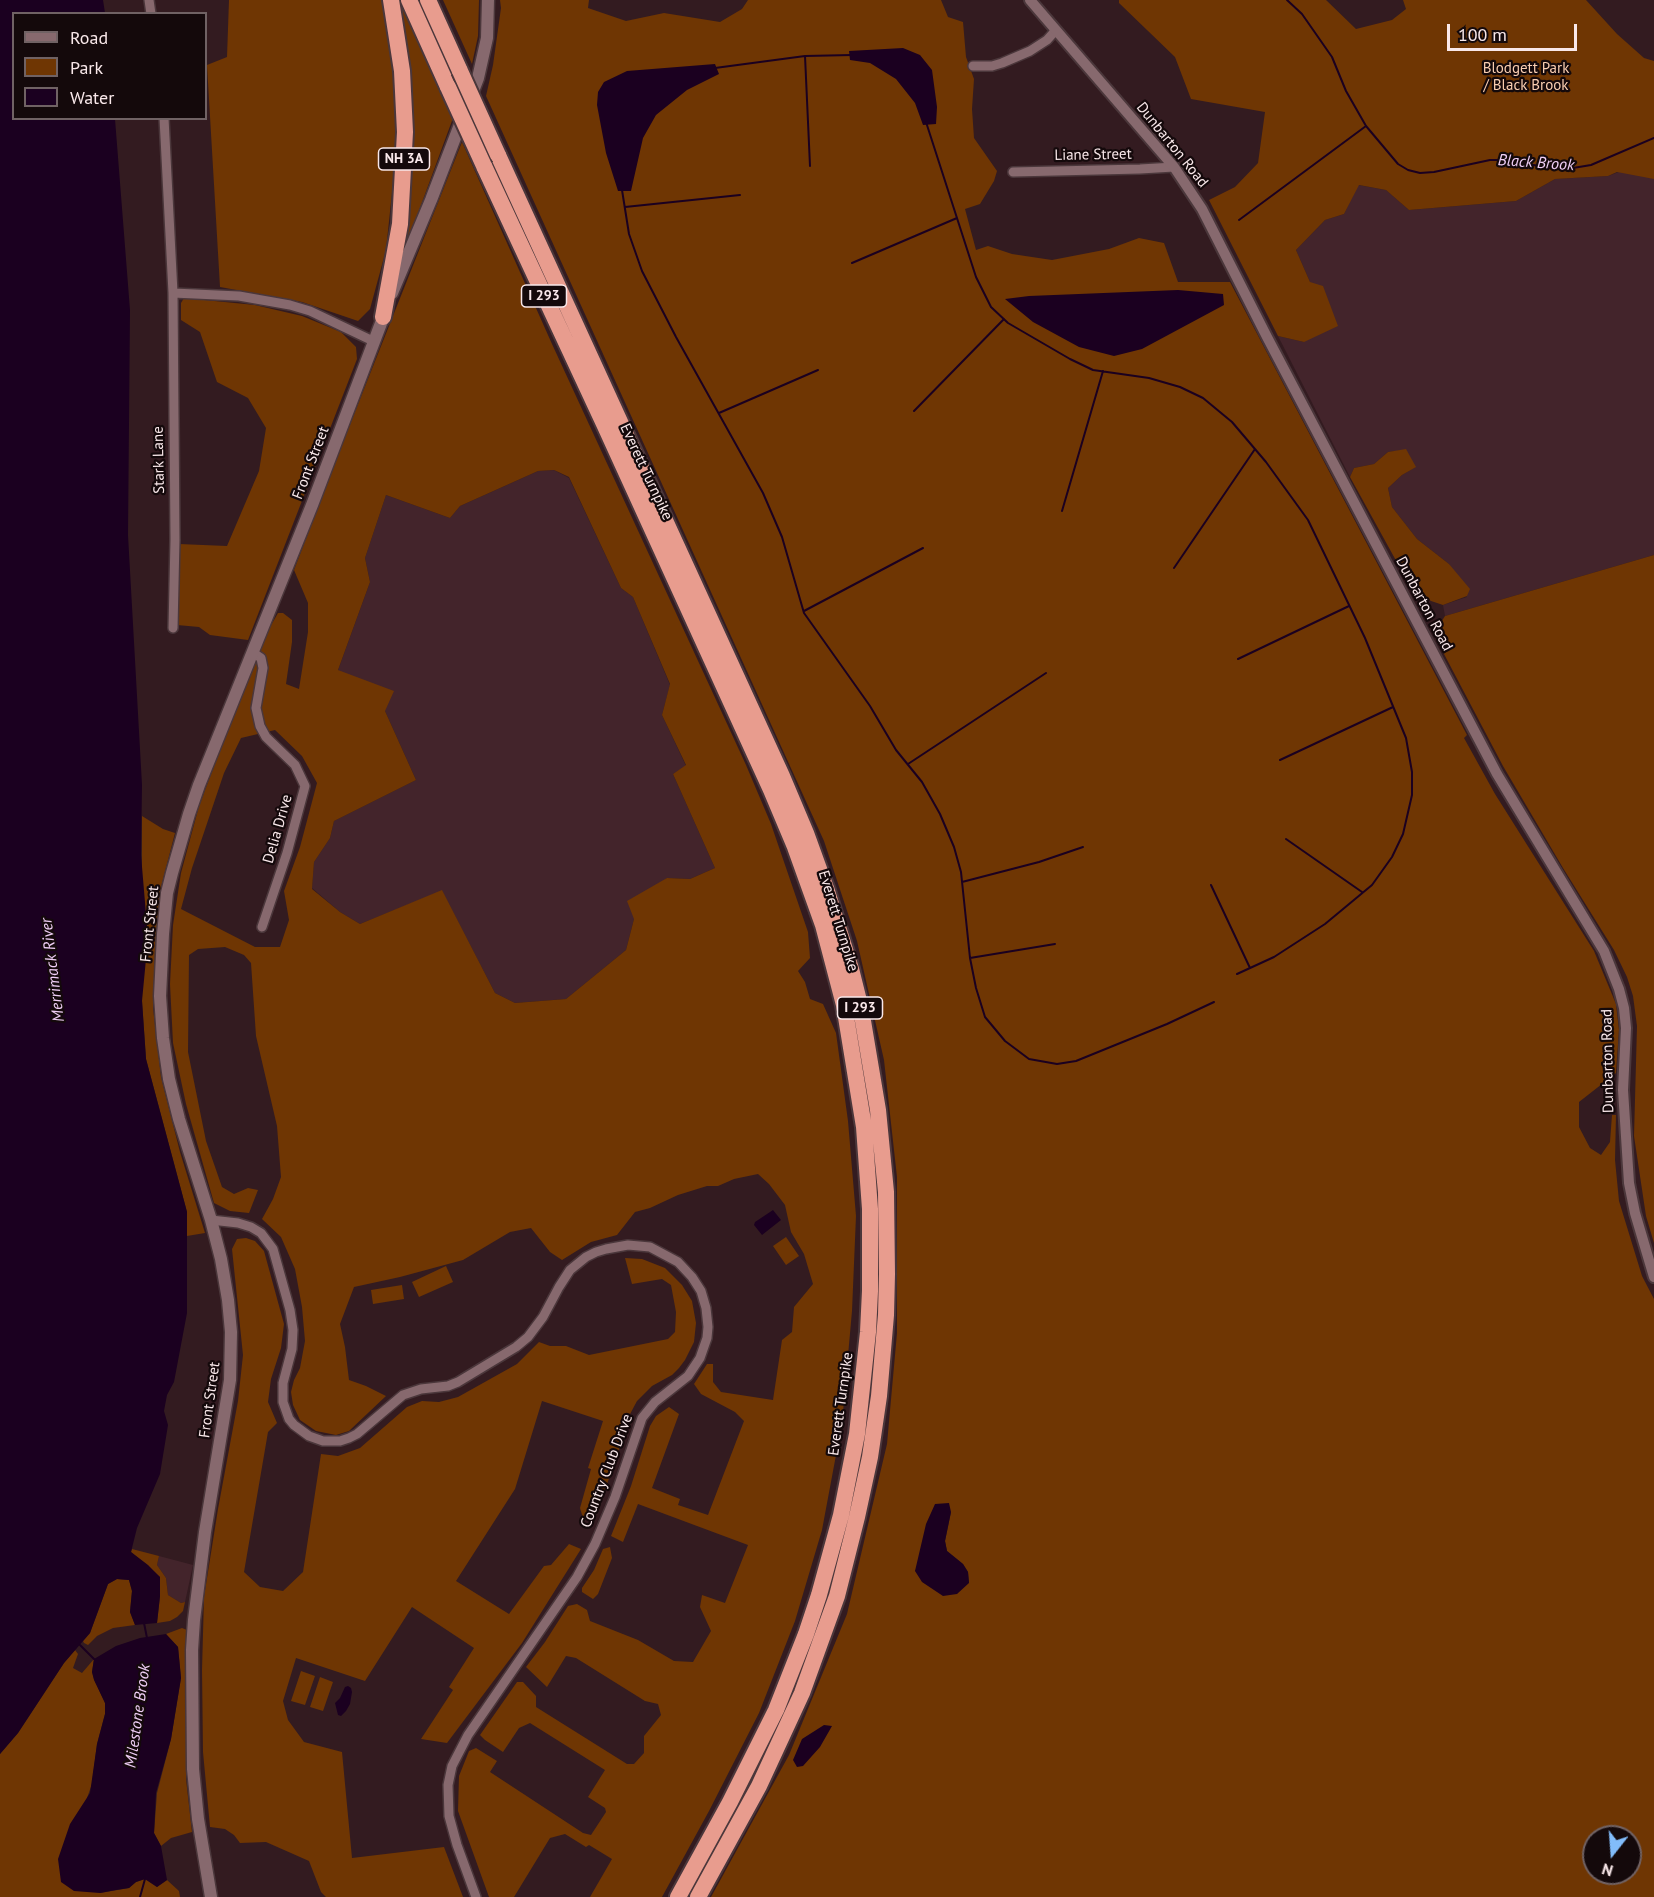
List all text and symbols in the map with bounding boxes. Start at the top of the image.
legend [12,12,207,120]
scale bar [1450,12,1580,50]
text: 100 m [1458,23,1507,46]
text: Road [70,26,108,49]
text: Park [70,56,103,79]
park label: Blodgett Park / Black Brook [1483,60,1569,95]
text: Water [70,86,114,109]
street label: Dunbarton Road [1132,99,1212,191]
street label: Liane Street [1054,145,1132,165]
road number: NH 3A [378,148,430,170]
water label: Black Brook [1497,151,1575,175]
road number: I 293 [522,285,566,307]
street label: Everett Turnpike [616,421,676,523]
street label: Front Street [289,424,333,502]
street label: Stark Lane [149,426,169,494]
street label: Dunbarton Road [1392,554,1456,654]
street label: Delia Drive [260,792,296,866]
street label: Everett Turnpike [814,868,862,974]
street label: Front Street [137,885,163,963]
water label: Merrimack River [37,917,69,1023]
road number: I 293 [838,997,882,1019]
street label: Dunbarton Road [1598,1009,1618,1113]
street label: Everett Turnpike [825,1351,857,1457]
street label: Front Street [196,1361,224,1439]
street label: Country Club Drive [577,1412,637,1530]
water label: Milestone Brook [121,1663,155,1769]
north arrow [1582,1825,1642,1885]
text: N [1599,1859,1615,1881]

